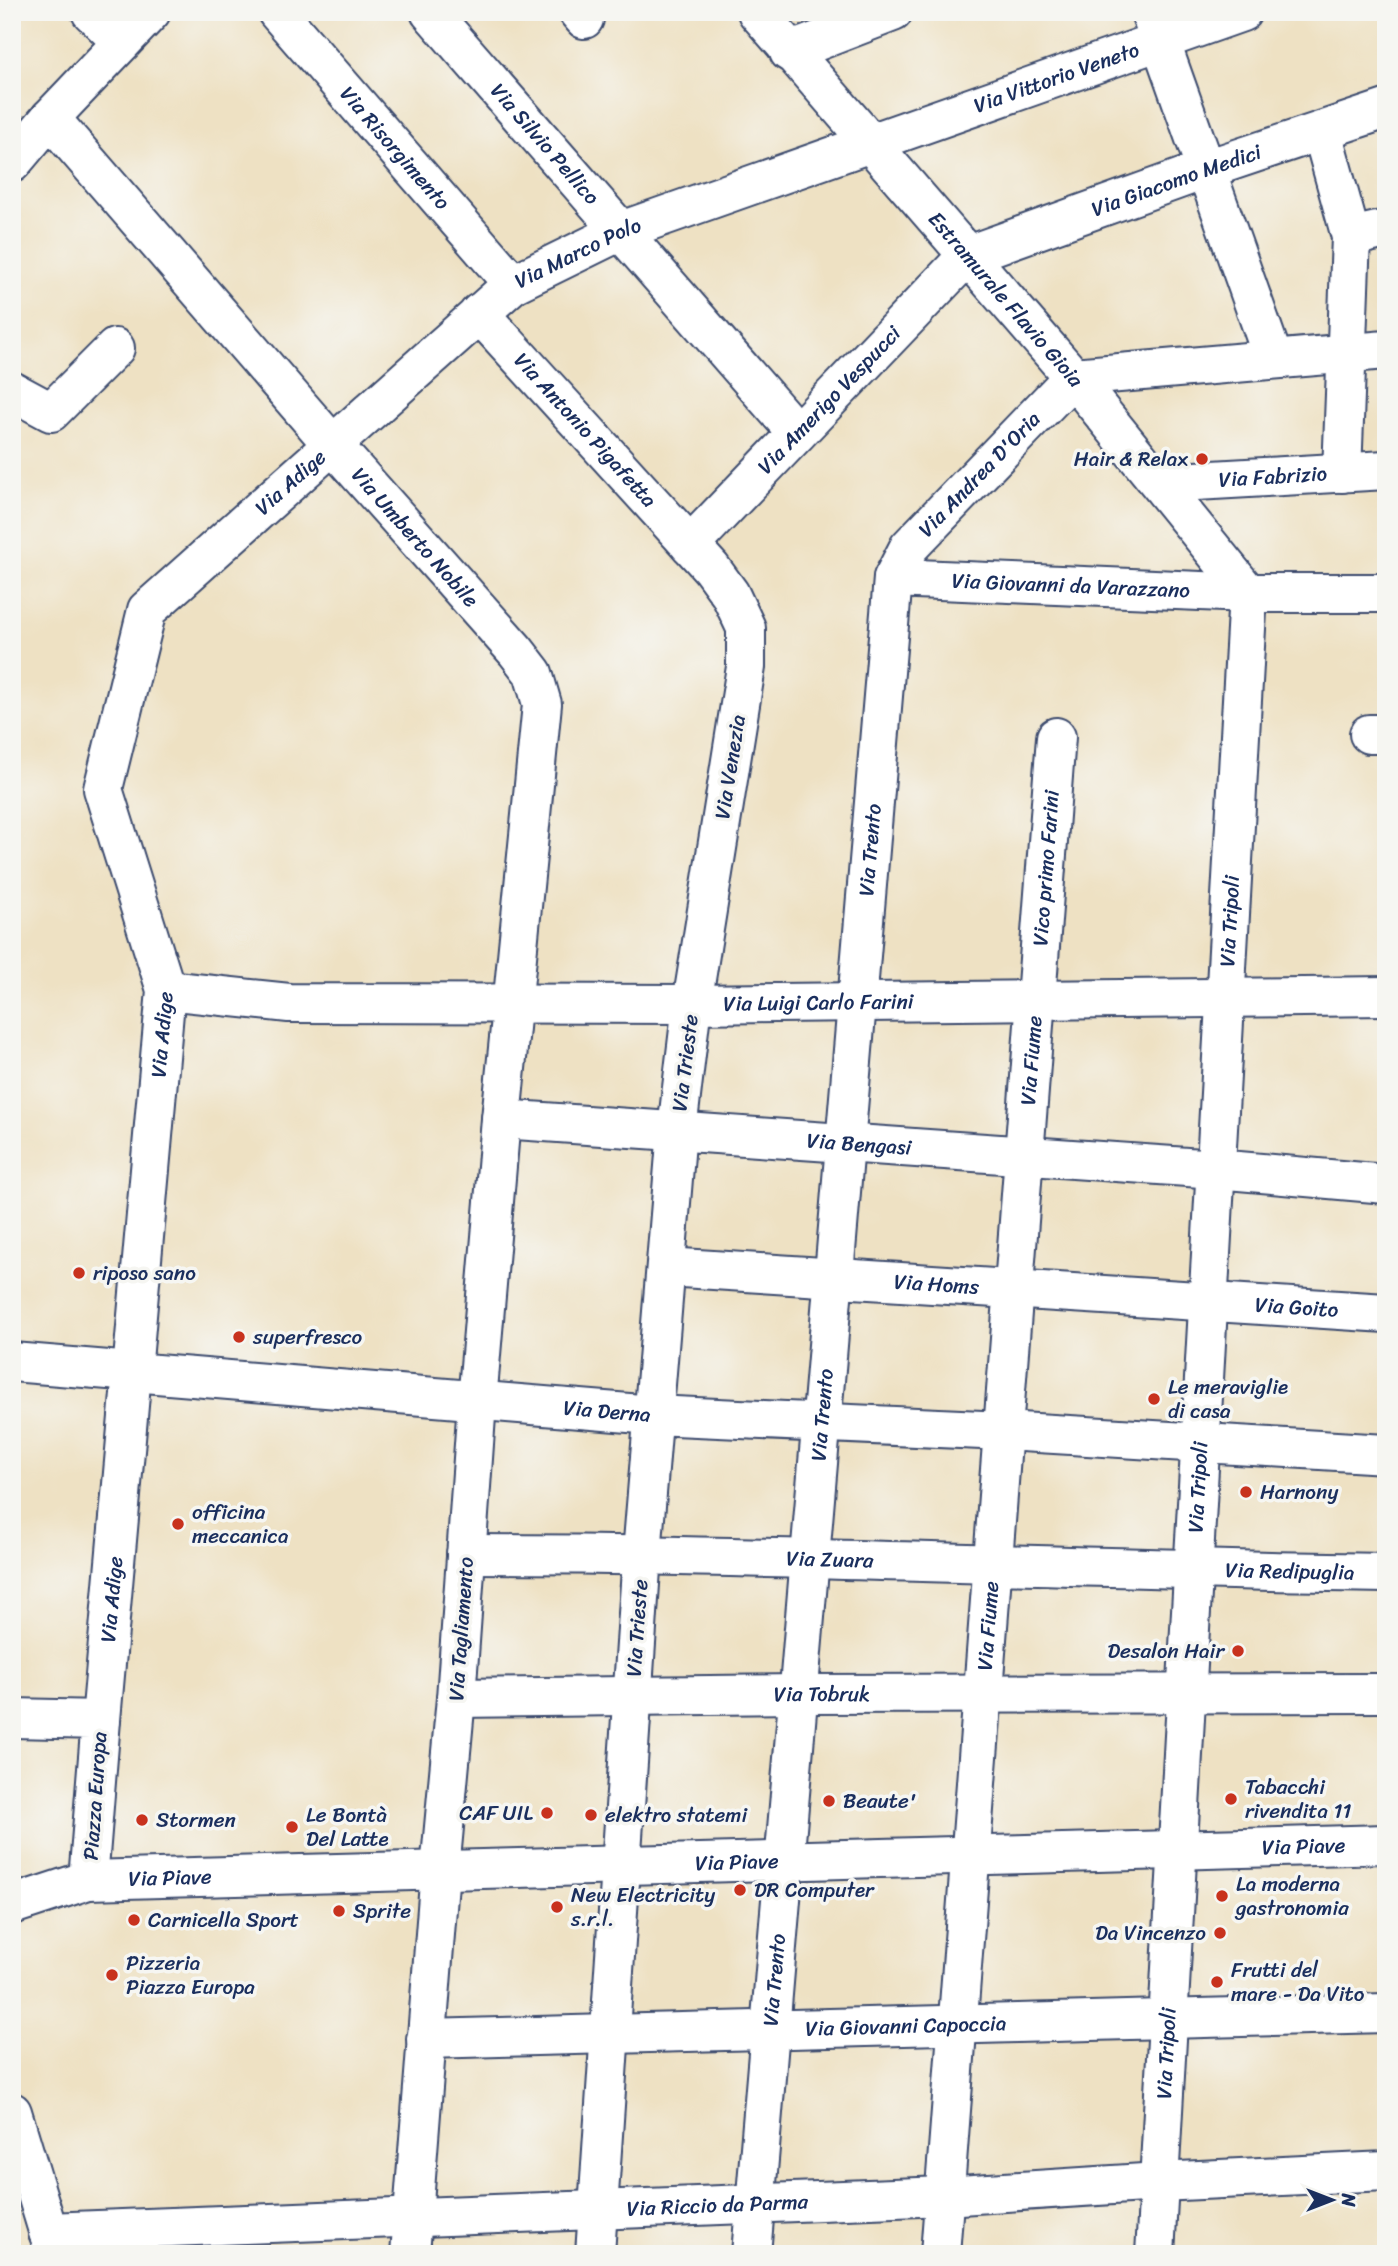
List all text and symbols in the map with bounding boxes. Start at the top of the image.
street label: Via Vittorio Veneto [968,31,1145,124]
street label: Via Silvio Pellico [480,74,610,214]
street label: Via Risorgimento [330,77,460,219]
street label: Via Giacomo Medici [1086,133,1268,228]
street label: Estramurale Flavio Gioia [918,202,1094,396]
street label: Via Marco Polo [508,206,646,300]
street label: Via Amerigo Vespucci [748,315,911,484]
street label: Via Antonio Pigafetta [504,343,667,517]
street label: Via Andrea D'Oria [909,402,1050,547]
street label: Via Adige [246,439,336,525]
place label: Hair & Relax [1074,440,1188,478]
marker: Hair & Relax [1194,451,1210,467]
street label: Via Fabrizio [1218,454,1328,499]
street label: Via Umberto Nobile [341,458,489,617]
street label: Via Giovanni da Varazzano [951,561,1191,610]
street label: Via Venezia [703,712,757,822]
street label: Vico primo Farini [1021,787,1071,947]
street label: Via Trento [847,802,893,898]
street label: Via Tripoli [1208,873,1251,968]
street label: Via Luigi Carlo Farini [723,982,915,1023]
street label: Via Adige [139,990,185,1079]
street label: Via Trieste [660,1012,710,1114]
street label: Via Fiume [1009,1014,1054,1107]
street label: Via Bengasi [806,1121,914,1167]
place label: riposo sano [93,1254,196,1292]
street label: Via Homs [893,1263,981,1306]
marker: riposo sano [71,1265,87,1281]
street label: Via Goito [1254,1286,1340,1329]
place label: superfresco [252,1318,363,1356]
marker: superfresco [231,1329,247,1345]
street label: Via Trento [799,1367,845,1463]
place label: Le meraviglie di casa [1168,1368,1288,1430]
street label: Via Derna [562,1389,653,1434]
marker: Le meraviglie di casa [1146,1391,1162,1407]
street label: Via Tripoli [1176,1439,1220,1534]
place label: Harnony [1260,1473,1338,1511]
marker: Harnony [1238,1484,1254,1500]
place label: officina meccanica [192,1493,289,1555]
marker: officina meccanica [170,1516,186,1532]
street label: Via Zuara [786,1539,875,1580]
street label: Via Redipuglia [1225,1551,1355,1592]
street label: Via Adige [89,1555,135,1644]
street label: Via Tagliamento [437,1555,485,1702]
street label: Via Trieste [615,1578,659,1678]
street label: Via Fiume [966,1579,1010,1672]
place label: Desalon Hair [1107,1632,1225,1670]
marker: Desalon Hair [1230,1643,1246,1659]
street label: Via Tobruk [773,1675,870,1713]
street label: Piazza Europa [72,1730,118,1862]
place label: Tabacchi rivendita 11 [1245,1768,1351,1830]
place label: Beaute' [843,1782,917,1820]
marker: Tabacchi rivendita 11 [1223,1791,1239,1807]
marker: Beaute' [821,1793,837,1809]
place label: CAF UIL [459,1794,533,1832]
place label: Le Bontà Del Latte [306,1796,389,1858]
place label: elektro statemi [605,1796,748,1834]
place label: Stormen [156,1801,236,1839]
marker: CAF UIL [539,1805,555,1821]
marker: elektro statemi [583,1807,599,1823]
marker: Stormen [134,1812,150,1828]
marker: Le Bontà Del Latte [284,1819,300,1835]
street label: Via Piave [1261,1826,1346,1866]
street label: Via Piave [694,1842,779,1882]
street label: Via Piave [128,1858,212,1898]
place label: La moderna gastronomia [1234,1865,1349,1927]
place label: DR Computer [754,1871,875,1909]
place label: New Electricity s.r.l. [570,1876,715,1938]
marker: DR Computer [732,1882,748,1898]
marker: La moderna gastronomia [1214,1888,1230,1904]
place label: Sprite [353,1892,411,1930]
marker: New Electricity s.r.l. [549,1899,565,1915]
place label: Carnicella Sport [148,1901,299,1939]
marker: Sprite [331,1903,347,1919]
marker: Carnicella Sport [126,1912,142,1928]
place label: Da Vincenzo [1095,1914,1206,1952]
marker: Da Vincenzo [1212,1925,1228,1941]
street label: Via Trento [751,1932,797,2028]
place label: Pizzeria Piazza Europa [126,1944,255,2006]
place label: Frutti del mare - Da Vito [1231,1951,1365,2013]
marker: Pizzeria Piazza Europa [104,1967,120,1983]
marker: Frutti del mare - Da Vito [1209,1974,1225,1990]
street label: Via Giovanni Capoccia [805,2004,1007,2048]
street label: Via Tripoli [1145,2005,1188,2100]
north arrow [1296,2164,1366,2234]
street label: Via Riccio da Parma [626,2182,809,2228]
text: N [1332,2192,1365,2207]

